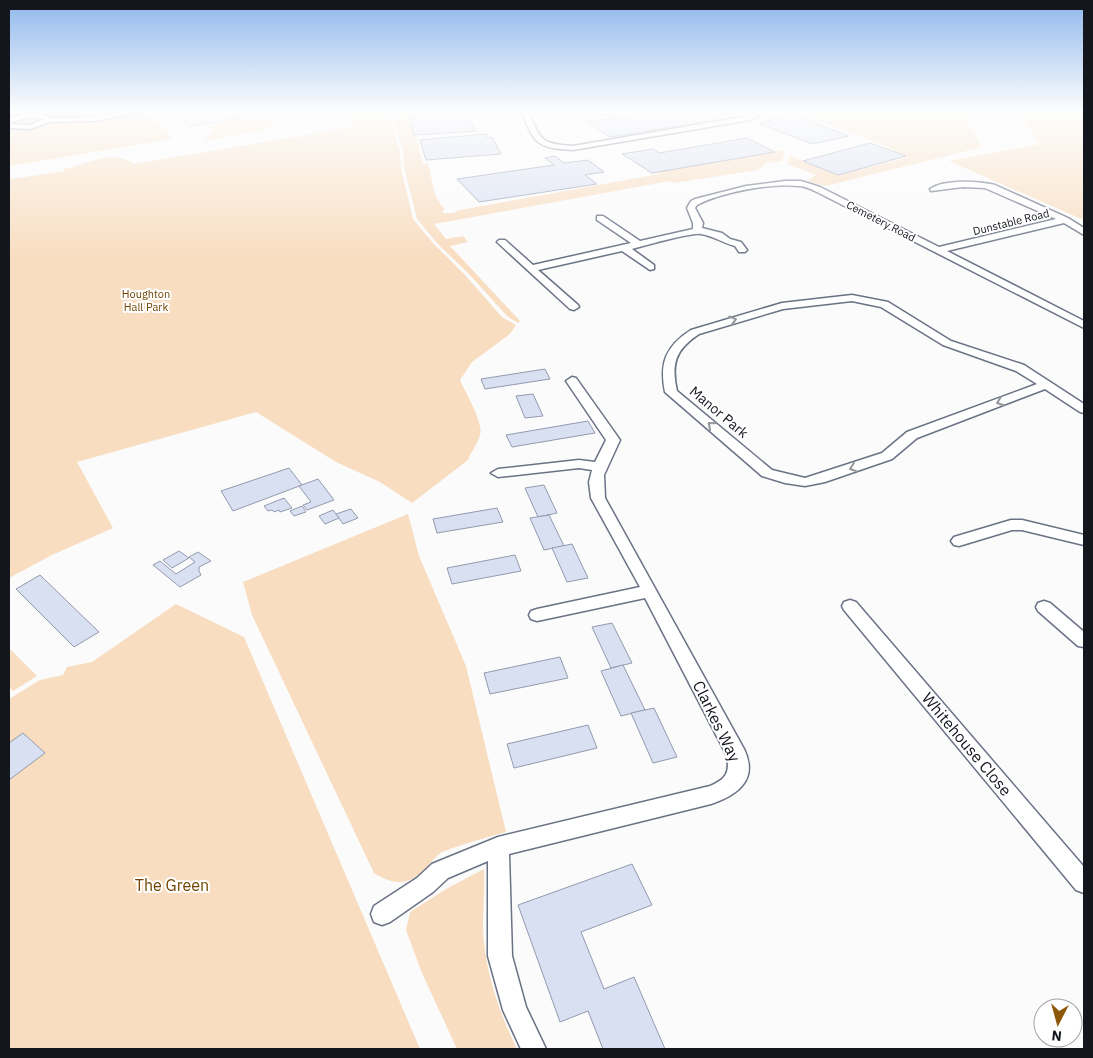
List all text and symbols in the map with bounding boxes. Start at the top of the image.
street label: Cemetery Road [844,198,918,244]
street label: Dunstable Road [971,206,1051,238]
park label: Houghton Hall Park [122,287,170,314]
one-way arrow [728,315,736,325]
street label: Manor Park [686,382,753,442]
one-way arrow [996,396,1004,406]
one-way arrow [708,423,717,431]
one-way arrow [849,462,858,472]
street label: Clarkes Way [689,677,745,765]
street label: Whitehouse Close [918,688,1016,800]
park label: The Green [135,875,209,895]
north arrow [1033,998,1083,1048]
text: N [1051,1026,1063,1045]

